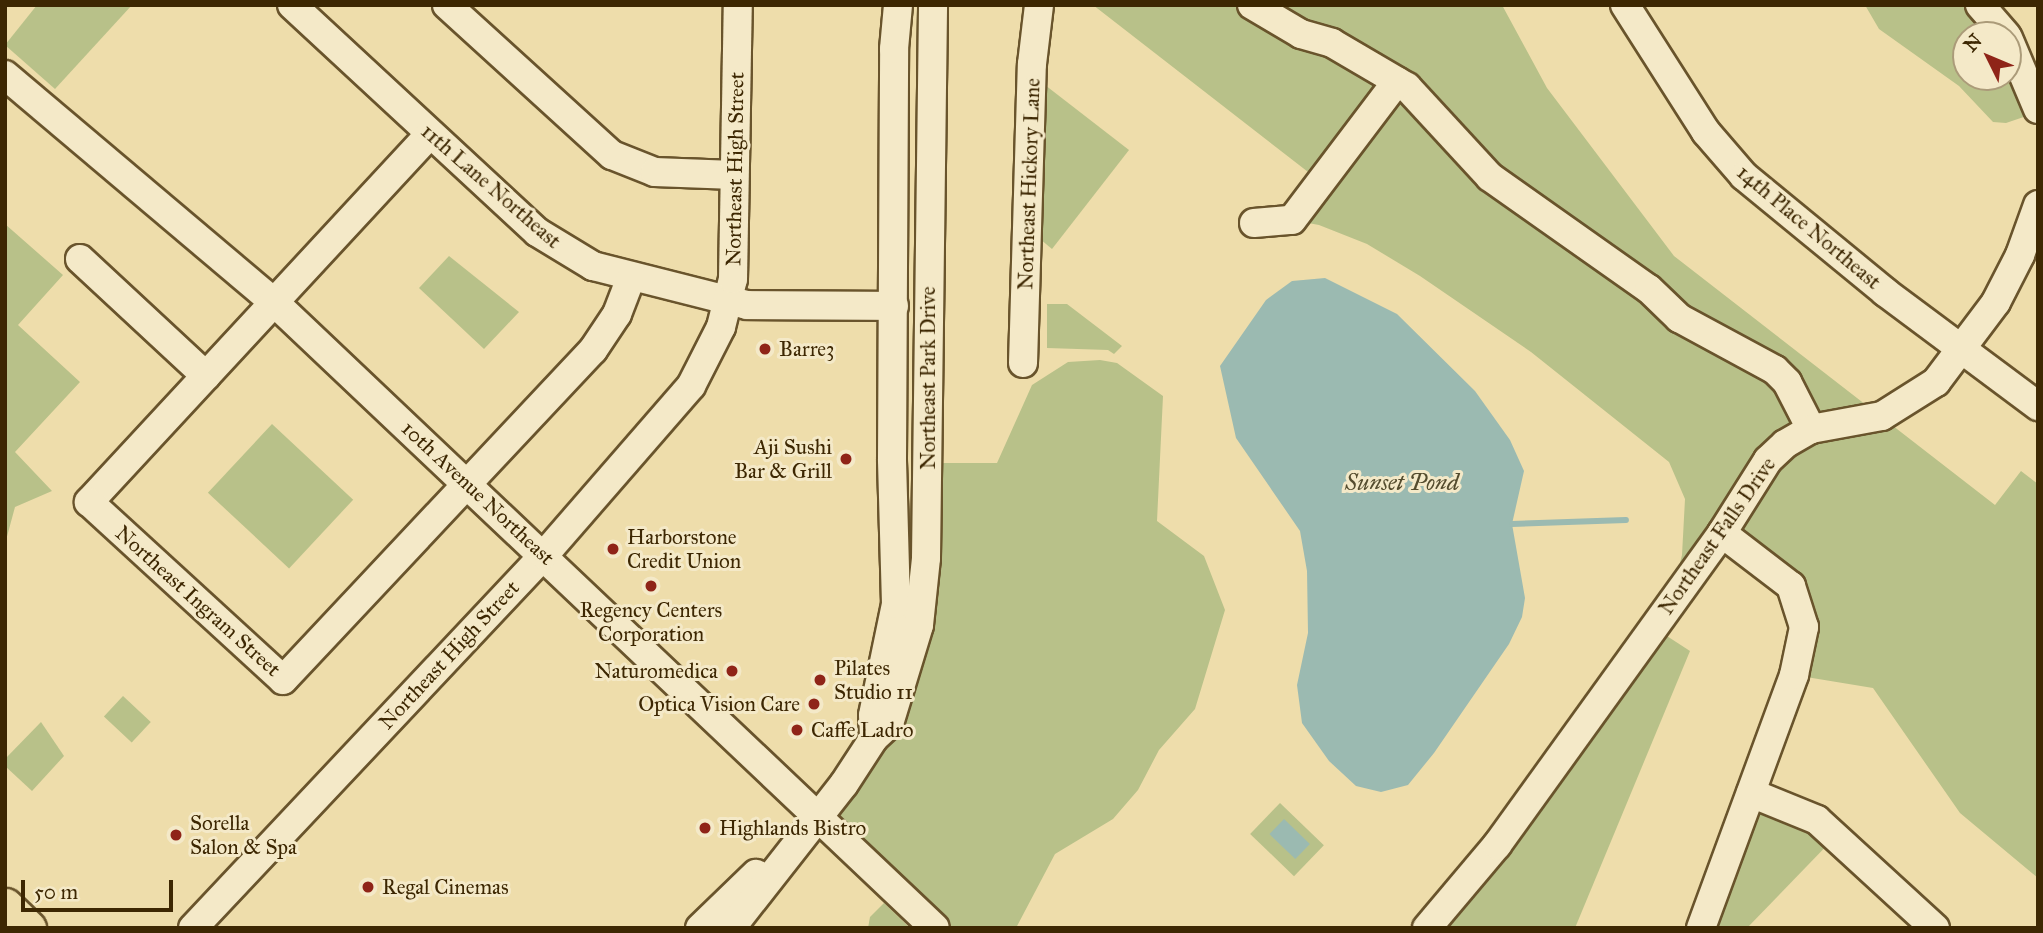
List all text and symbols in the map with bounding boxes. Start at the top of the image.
north arrow [1952,21,2022,91]
text: N [1959,29,1987,56]
street label: Northeast High Street [721,72,749,266]
street label: Northeast Hickory Lane [1013,78,1045,290]
street label: 11th Lane Northeast [416,118,566,254]
street label: 14th Place Northeast [1732,159,1886,295]
street label: Northeast Park Drive [915,286,941,470]
place label: Barre3 [779,336,835,362]
marker: Barre3 [757,341,773,357]
street label: 10th Avenue Northeast [397,416,559,570]
place label: Aji Sushi Bar & Grill [734,434,832,484]
marker: Aji Sushi Bar & Grill [838,451,854,467]
street label: Northeast Falls Drive [1653,452,1781,620]
water label: Sunset Pond [1345,468,1459,496]
street label: Northeast Ingram Street [110,520,286,682]
place label: Harborstone Credit Union [627,524,741,574]
marker: Harborstone Credit Union [605,541,621,557]
street label: Northeast High Street [374,575,524,735]
marker: Regency Centers Corporation [643,578,659,594]
place label: Regency Centers Corporation [580,597,722,647]
place label: Pilates Studio 11 [834,655,913,705]
place label: Naturomedica [594,658,718,684]
marker: Naturomedica [724,663,740,679]
marker: Pilates Studio 11 [812,672,828,688]
place label: Optica Vision Care [638,691,800,717]
marker: Optica Vision Care [806,696,822,712]
place label: Caffe Ladro [811,717,913,743]
marker: Caffe Ladro [789,722,805,738]
place label: Sorella Salon & Spa [190,810,297,860]
place label: Highlands Bistro [719,815,866,841]
marker: Highlands Bistro [697,820,713,836]
marker: Sorella Salon & Spa [168,827,184,843]
scale bar [24,866,177,910]
place label: Regal Cinemas [382,874,509,900]
text: 50 m [34,879,78,905]
marker: Regal Cinemas [360,879,376,895]

